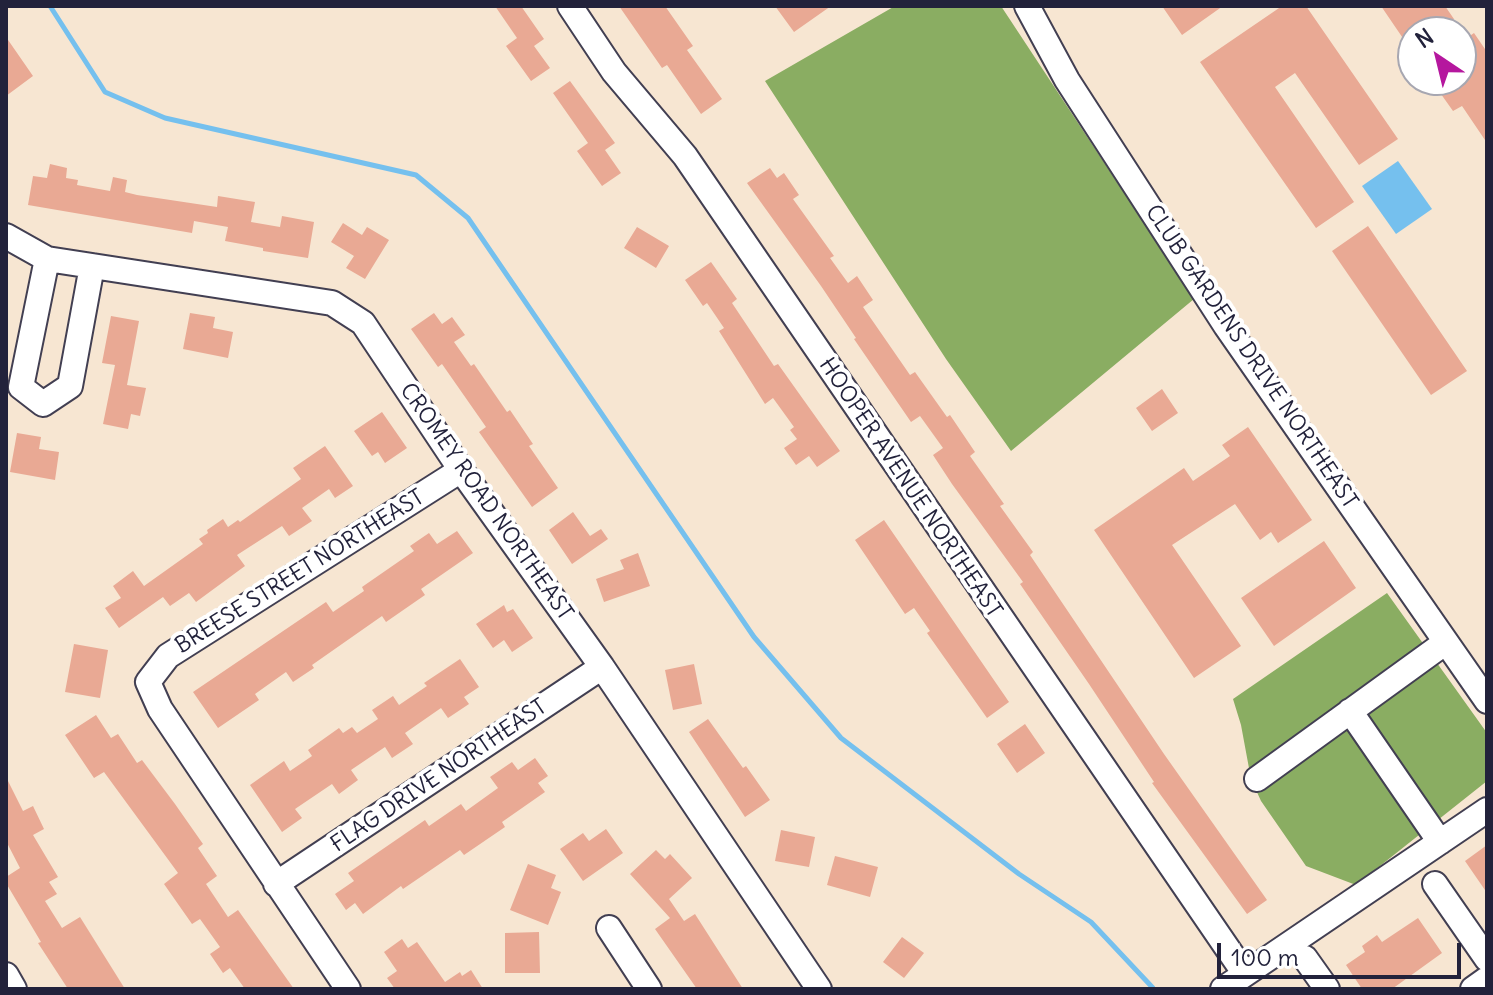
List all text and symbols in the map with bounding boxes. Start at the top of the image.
north arrow [1397,16,1477,96]
text: N [1410,22,1439,54]
street label: CLUB GARDENS DRIVE NORTHEAST [1139,200,1363,514]
street label: HOOPER AVENUE NORTHEAST [813,353,1007,623]
street label: CROMEY ROAD NORTHEAST [394,378,578,626]
street label: BREESE STREET NORTHEAST [171,484,429,660]
street label: FLAG DRIVE NORTHEAST [326,694,552,858]
scale bar [1221,927,1465,977]
text: 100 m [1231,942,1299,972]

